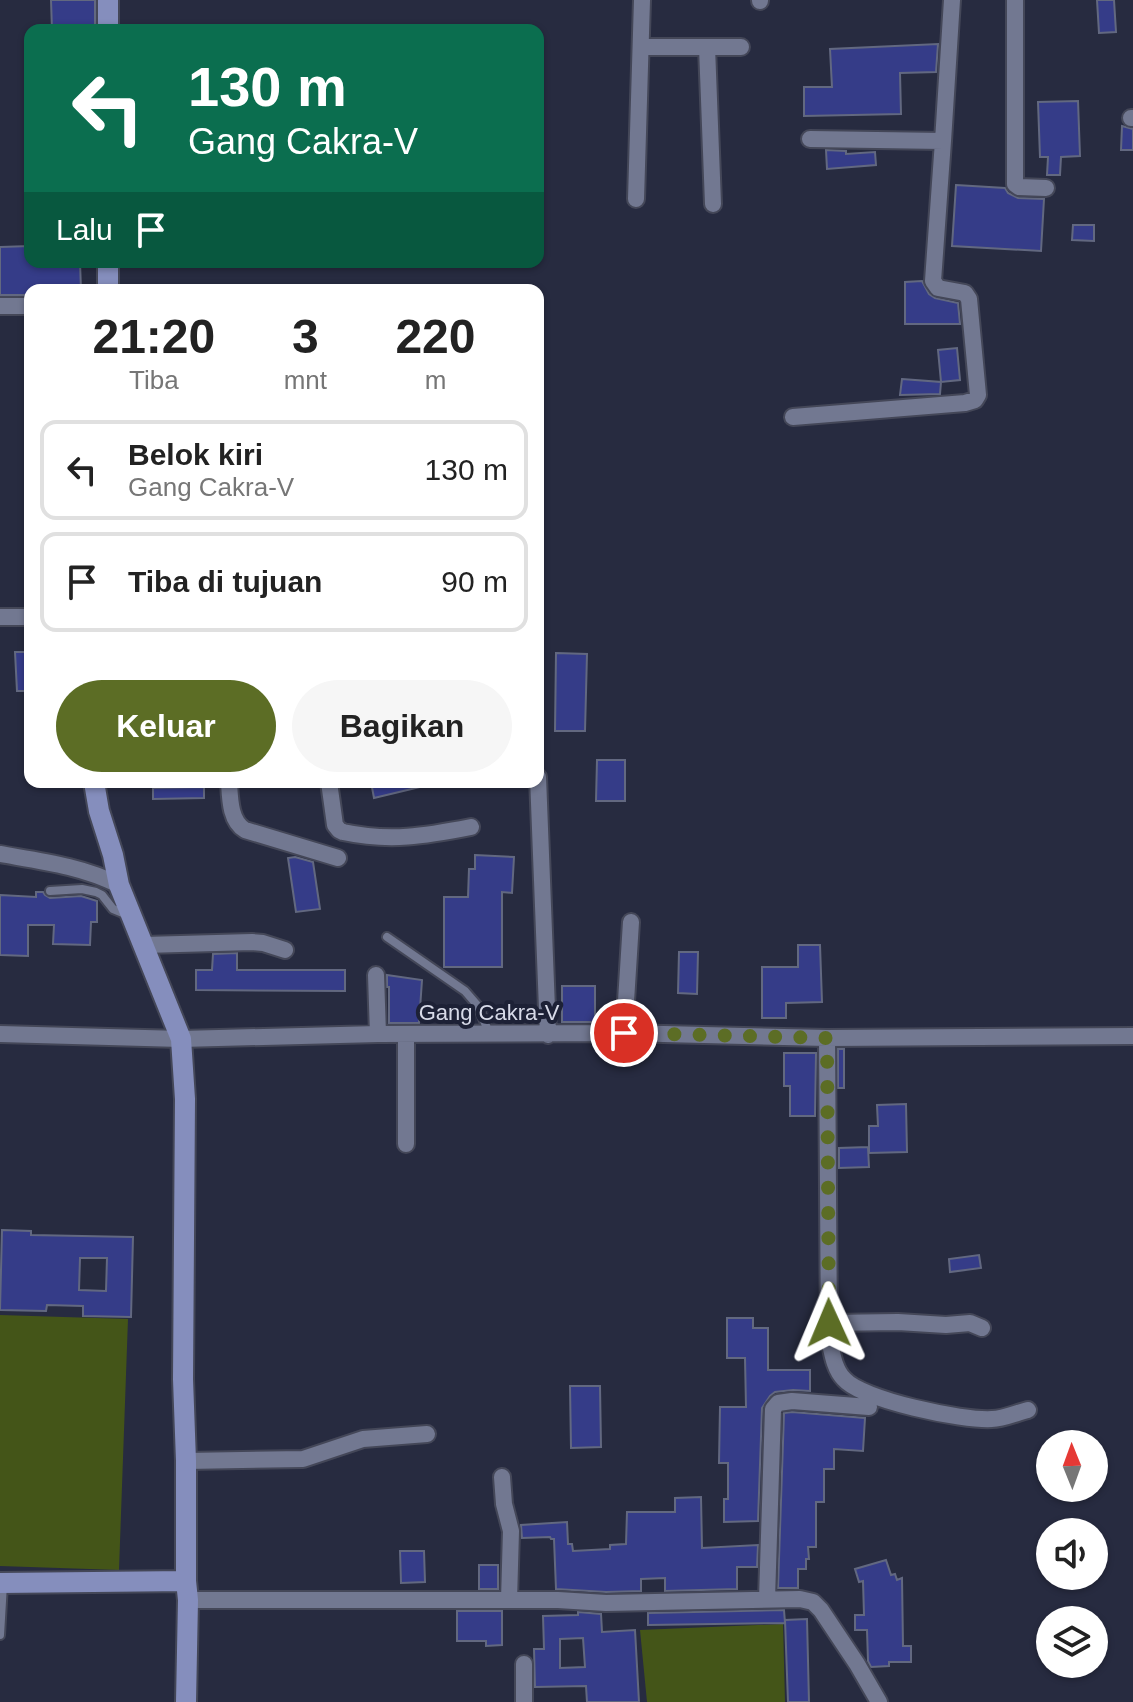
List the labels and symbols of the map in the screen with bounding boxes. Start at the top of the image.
pin [590,999,658,1067]
street label: Gang Cakra-V [419,1000,560,1025]
position arrow [787,1281,871,1365]
north arrow [1036,1430,1108,1502]

